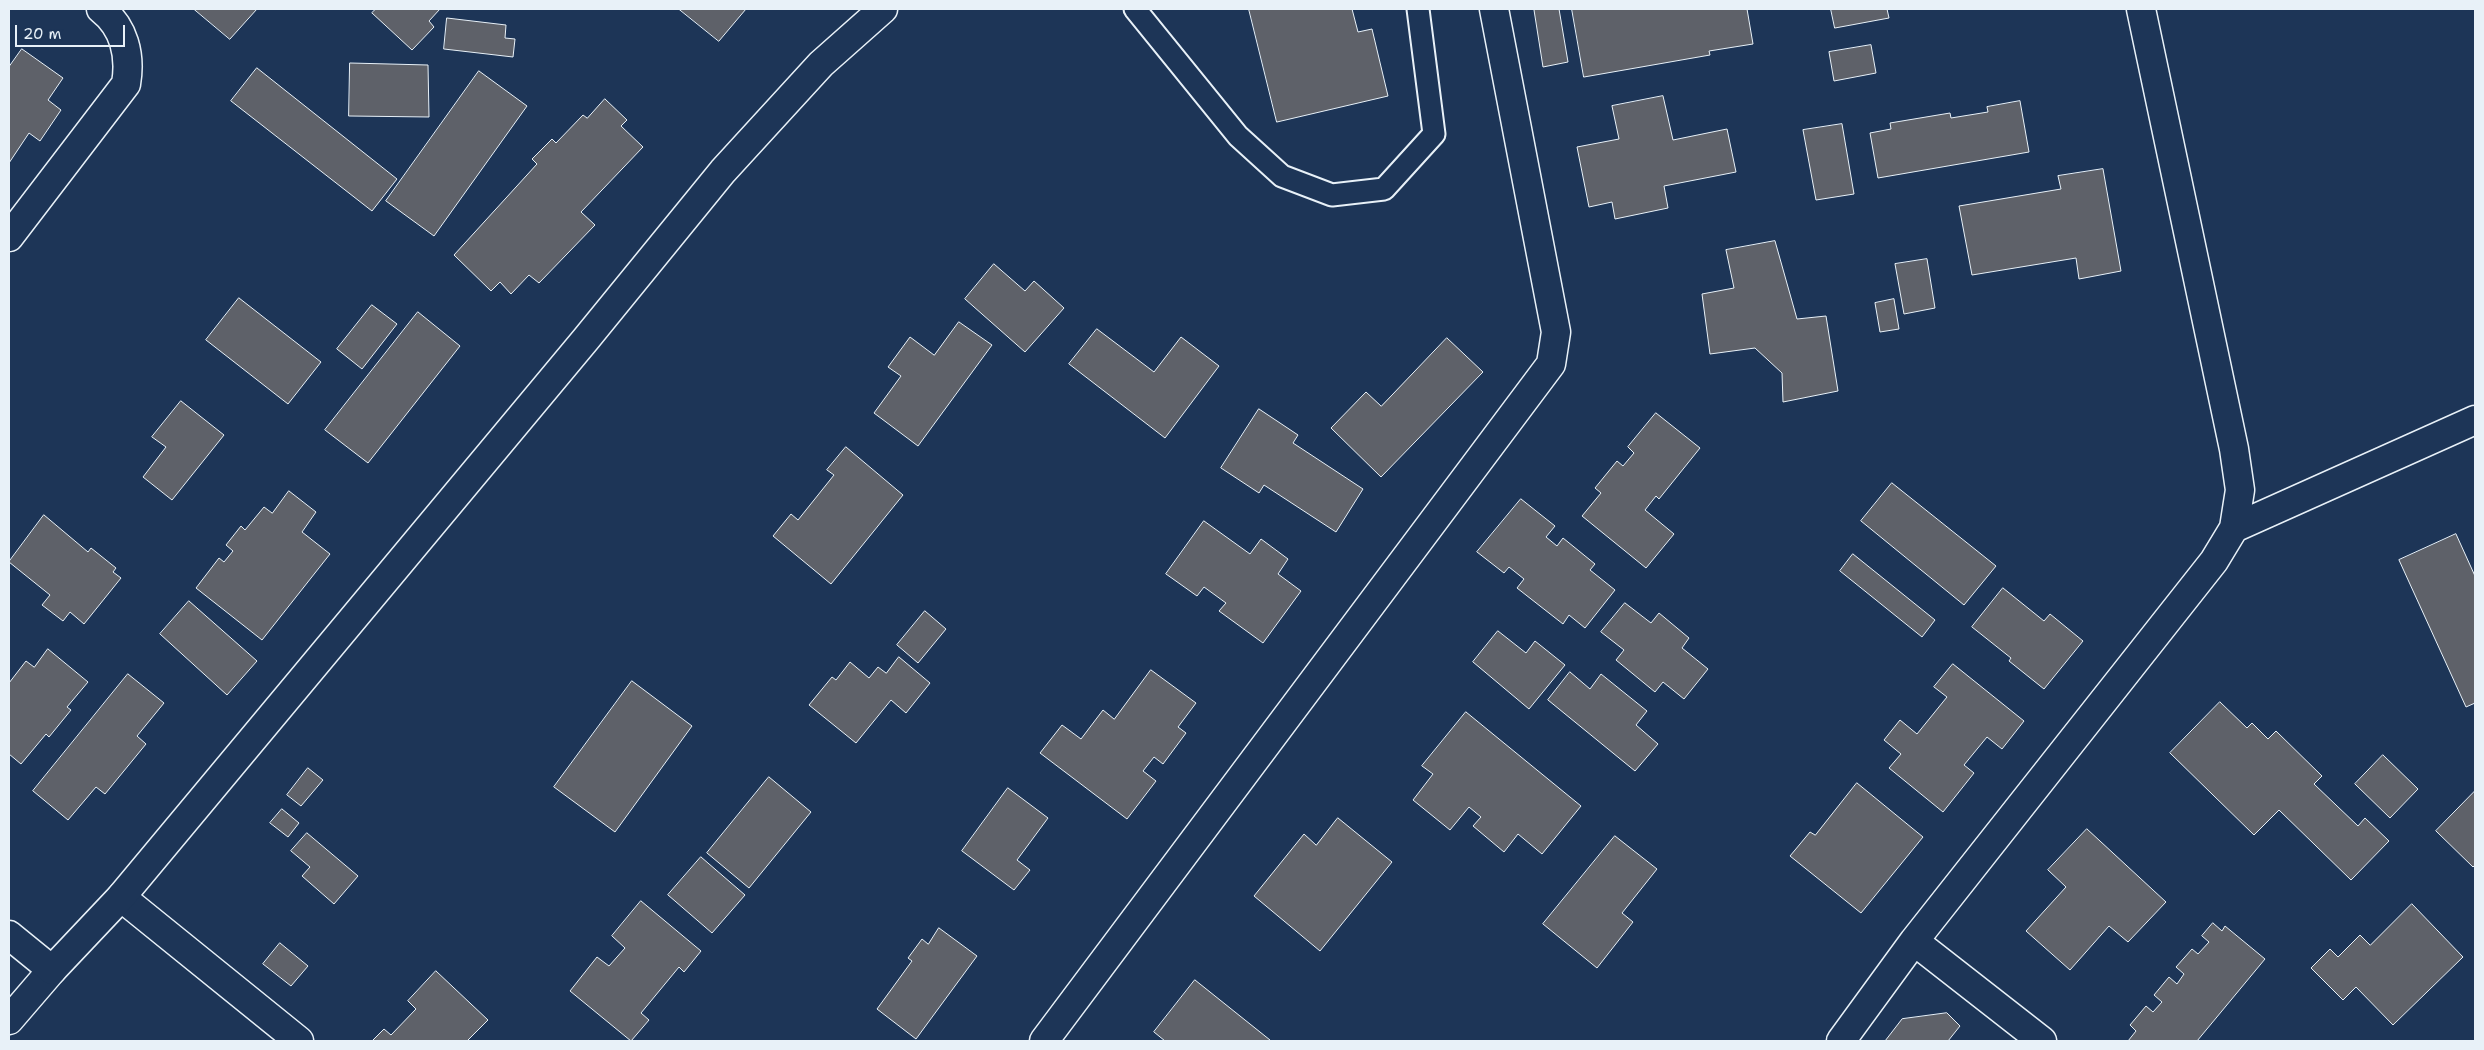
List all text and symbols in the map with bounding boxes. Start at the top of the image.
scale bar [18,15,128,47]
text: 20 m [23,24,62,44]

